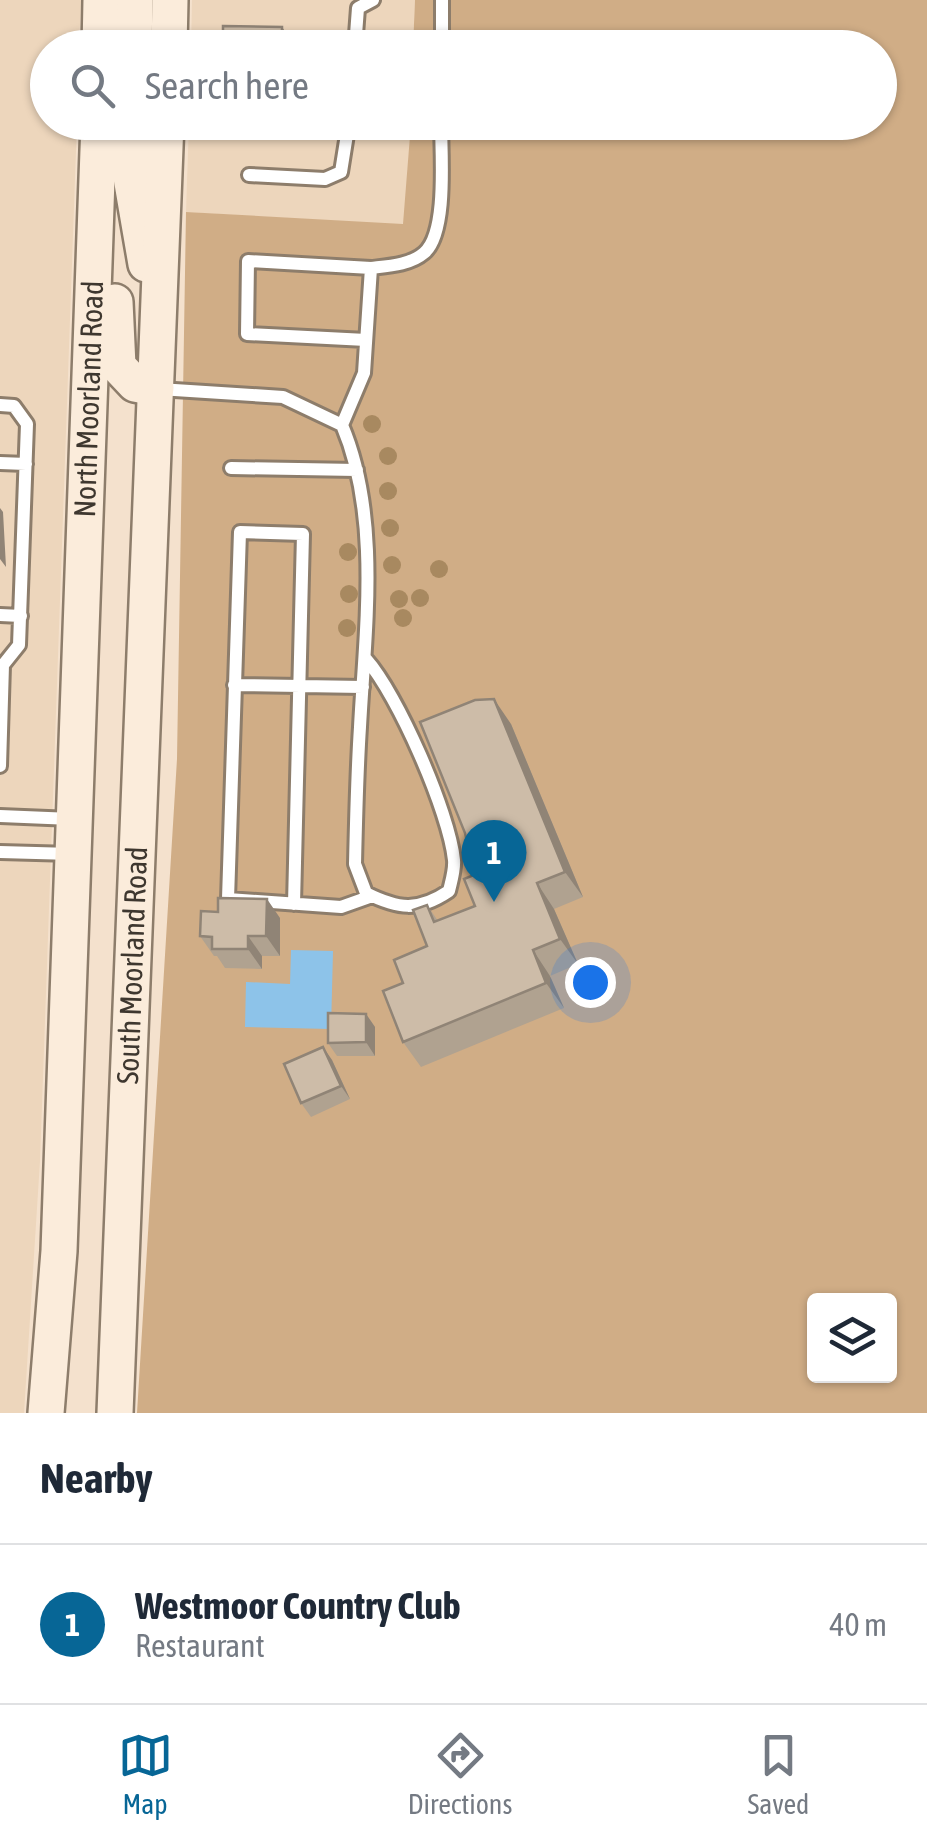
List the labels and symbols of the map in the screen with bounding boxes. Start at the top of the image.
street label: North Moorland Road [67,280,109,518]
pin: 1 [462,820,526,902]
street label: South Moorland Road [110,846,153,1085]
your location [565,957,616,1008]

